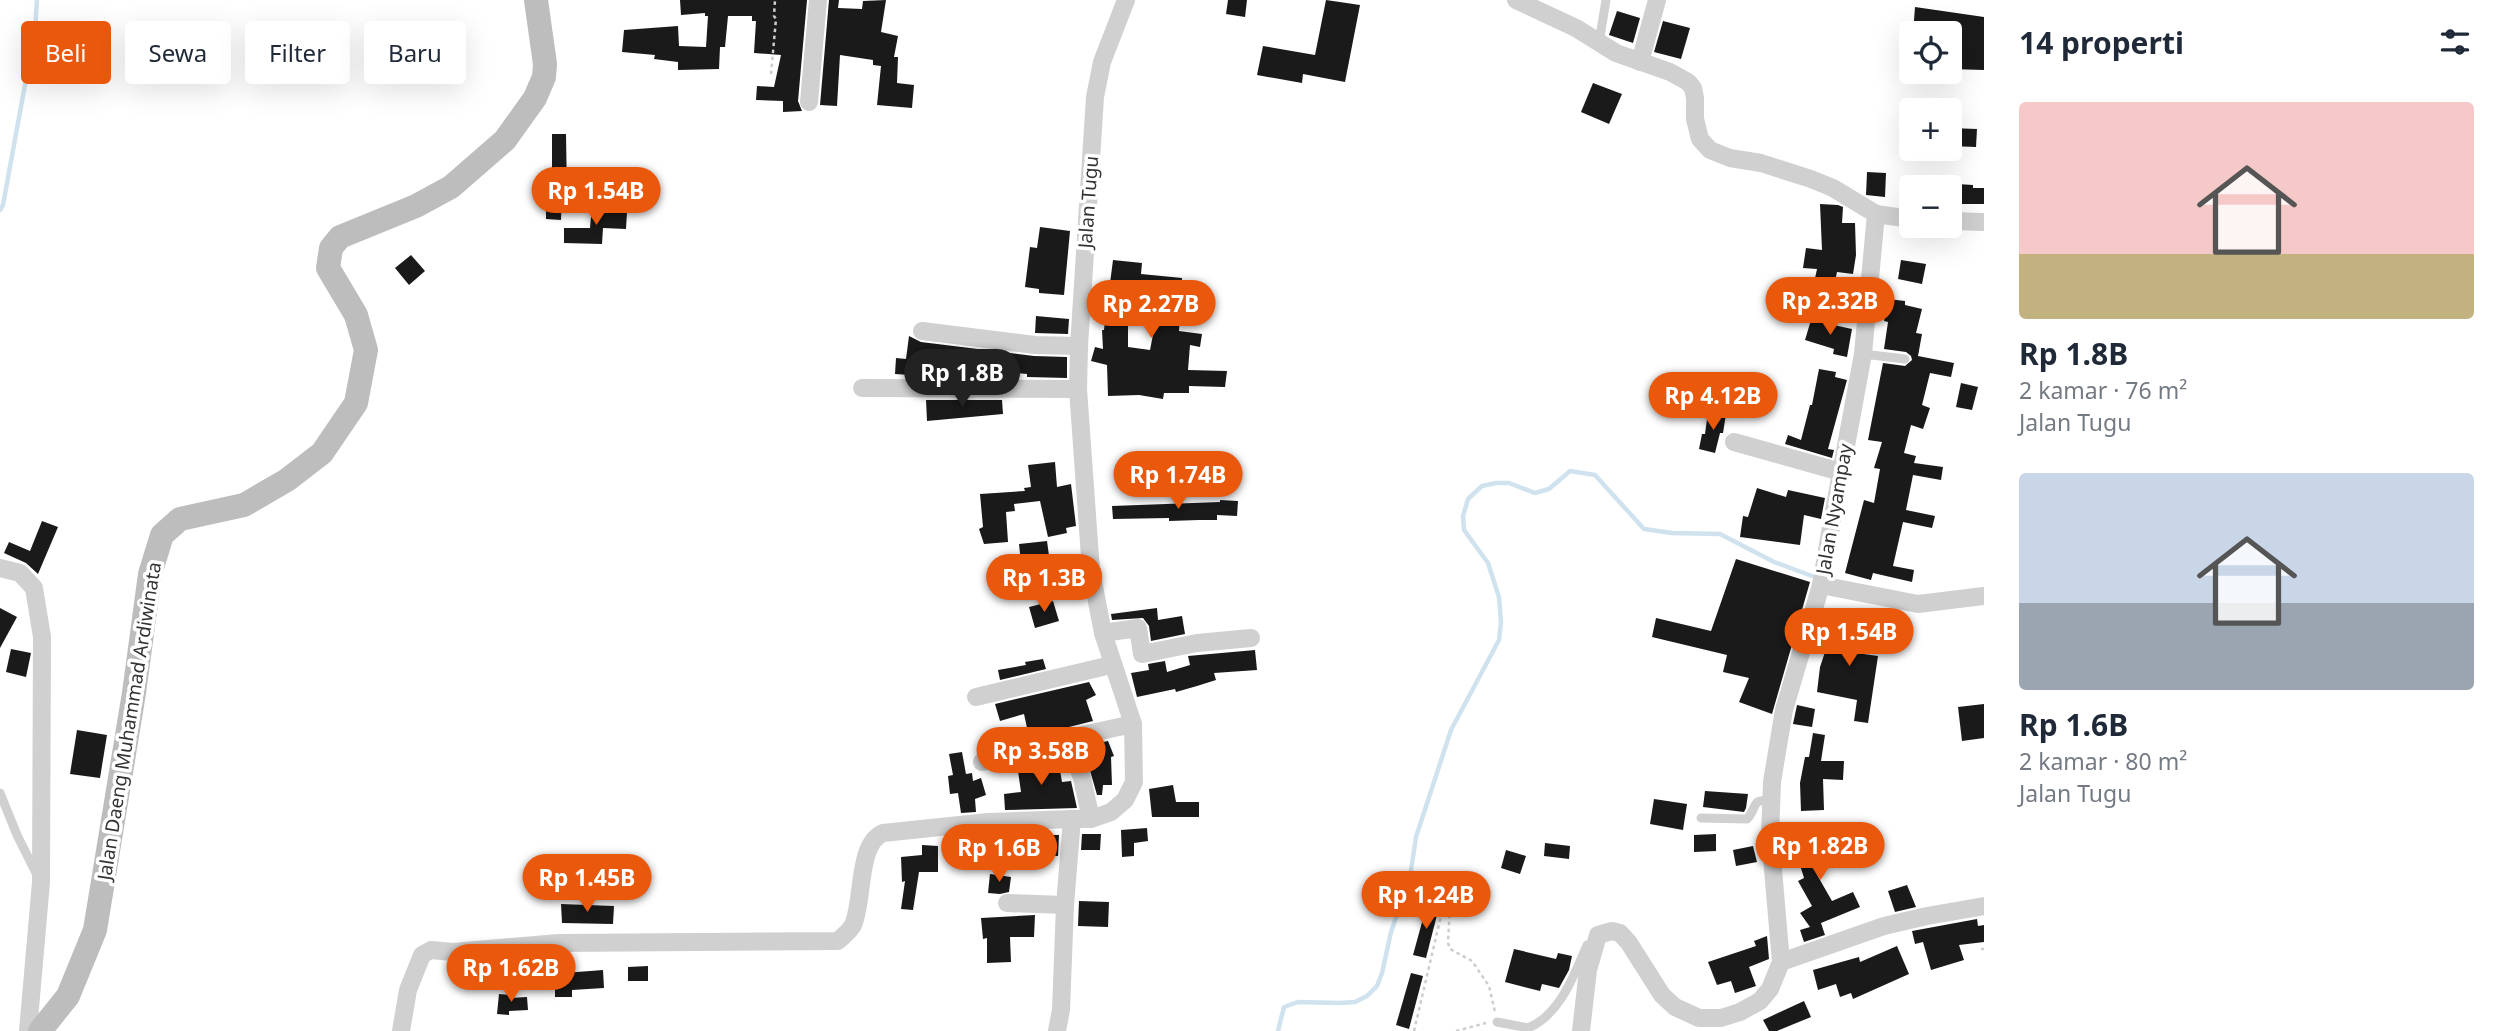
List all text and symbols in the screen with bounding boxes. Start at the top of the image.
chip: Beli [21,21,111,84]
chip: Sewa [125,21,231,84]
chip: Filter [245,21,350,84]
chip: Baru [364,21,466,84]
map controls [1899,21,1962,238]
button: locate [1899,21,1962,84]
text: 14 properti [2019,22,2184,63]
icon: filters [2436,23,2474,61]
button: + [1899,98,1962,161]
icon: home [2184,147,2310,273]
street label: Jalan Tugu [1072,155,1104,251]
pin: Rp 1.54B [524,168,668,227]
text: Rp 1.54B [548,174,644,206]
button: − [1899,175,1962,238]
pin: Rp 2.32B [1758,278,1902,337]
pin: Rp 2.27B [1079,280,1223,340]
text: Rp 2.32B [1782,284,1878,316]
text: Rp 2.27B [1103,287,1199,319]
text: Rp 1.8B [2019,333,2128,374]
pin: Rp 1.8B [897,350,1027,409]
text: Rp 1.8B [920,356,1004,388]
pin: Rp 4.12B [1641,372,1785,432]
text: 2 kamar · 76 m² [2019,374,2187,406]
text: Rp 4.12B [1665,379,1761,411]
text: Jalan Tugu [2019,406,2131,438]
street label: Jalan Nyampay [1809,441,1858,579]
pin: Rp 1.74B [1106,452,1250,511]
text: Rp 1.74B [1130,458,1226,490]
icon: home [2184,518,2310,644]
pin: Rp 1.3B [979,554,1109,614]
street label: Jalan Daeng Muhammad Ardiwinata [91,560,167,884]
text: Rp 1.3B [1002,561,1086,593]
pin: Rp 1.54B [1777,608,1921,668]
text: Rp 1.54B [1801,615,1897,647]
text: Rp 1.6B [2019,704,2128,745]
pin: Rp 3.58B [969,728,1113,787]
text: Rp 3.58B [993,734,1089,766]
text: 2 kamar · 80 m² [2019,745,2187,777]
text: Jalan Tugu [2019,777,2131,809]
pin: Rp 1.82B [1748,822,1892,882]
pin: Rp 1.6B [934,824,1064,884]
text: Rp 1.82B [1772,829,1868,861]
text: Rp 1.6B [957,831,1041,863]
pin: Rp 1.45B [515,855,659,914]
text: Rp 1.45B [539,861,635,893]
pin: Rp 1.24B [1354,872,1498,931]
text: Rp 1.24B [1378,878,1474,910]
pin: Rp 1.62B [439,944,583,1004]
text: Rp 1.62B [463,951,559,983]

